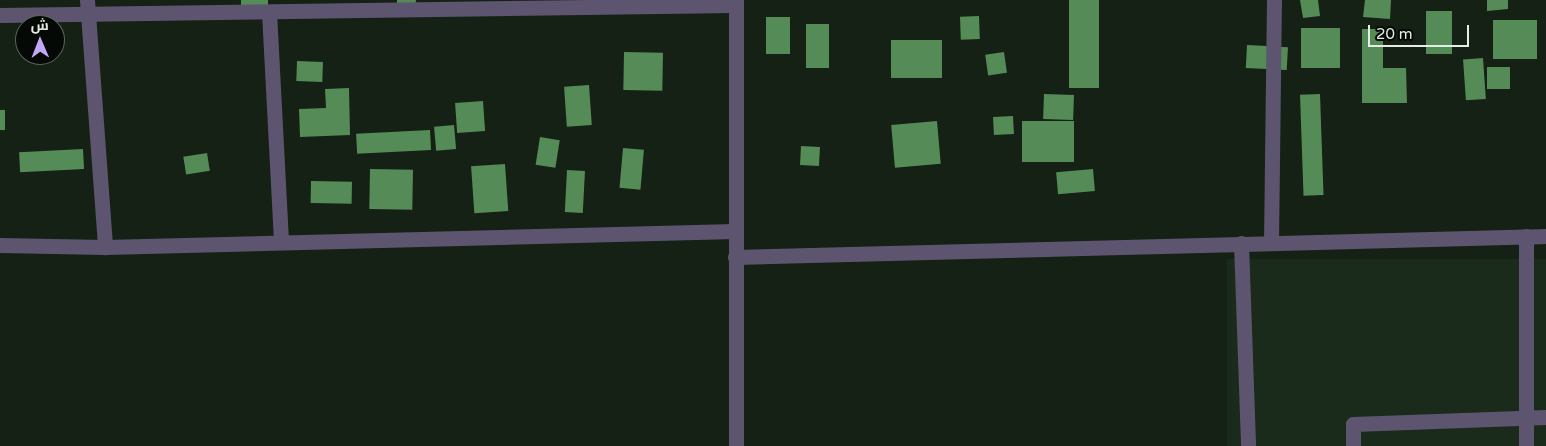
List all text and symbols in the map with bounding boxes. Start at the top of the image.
north arrow [15,15,65,65]
scale bar [1371,15,1472,47]
text: ش [31,17,49,34]
text: 20 m [1376,25,1413,43]

